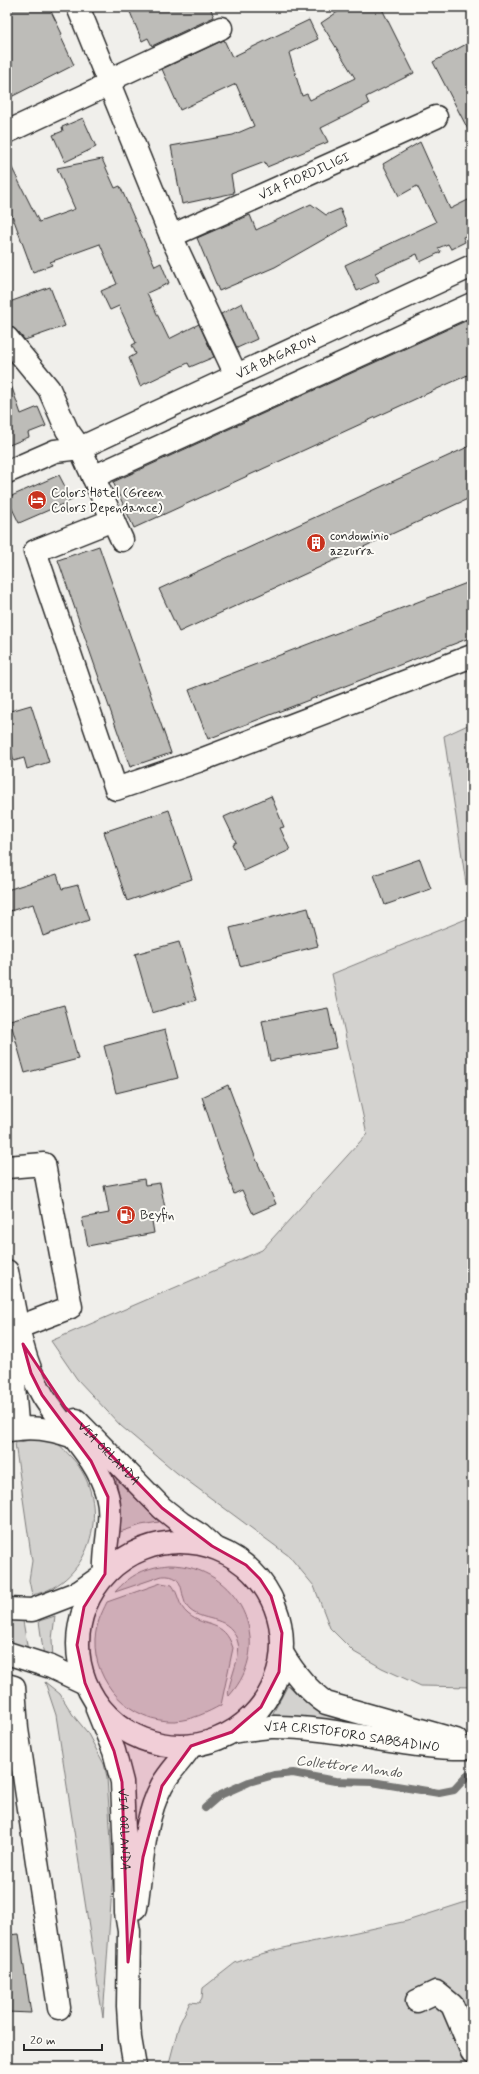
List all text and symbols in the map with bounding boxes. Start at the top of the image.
street label: VIA FIORDILIGI [256,148,353,204]
street label: VIA BAGARON [233,331,319,383]
place label: Colors Hôtel (Green Colors Dependance) [51,485,164,517]
hotel icon: Colors Hôtel (Green Colors Dependance) [26,489,48,511]
place label: condominio azzurra [330,528,389,560]
building icon: condominio azzurra [305,532,327,554]
fuel station icon: Beyfin [115,1204,137,1226]
place label: Beyfin [140,1207,174,1224]
street label: VIA ORLANDA [74,1418,144,1489]
street label: VIA CRISTOFORO SABBADINO [264,1718,440,1756]
water label: Collettore Mondo [295,1752,404,1783]
street label: VIA ORLANDA [114,1788,134,1871]
scale bar [24,2026,102,2052]
text: 20 m [30,2033,56,2049]

